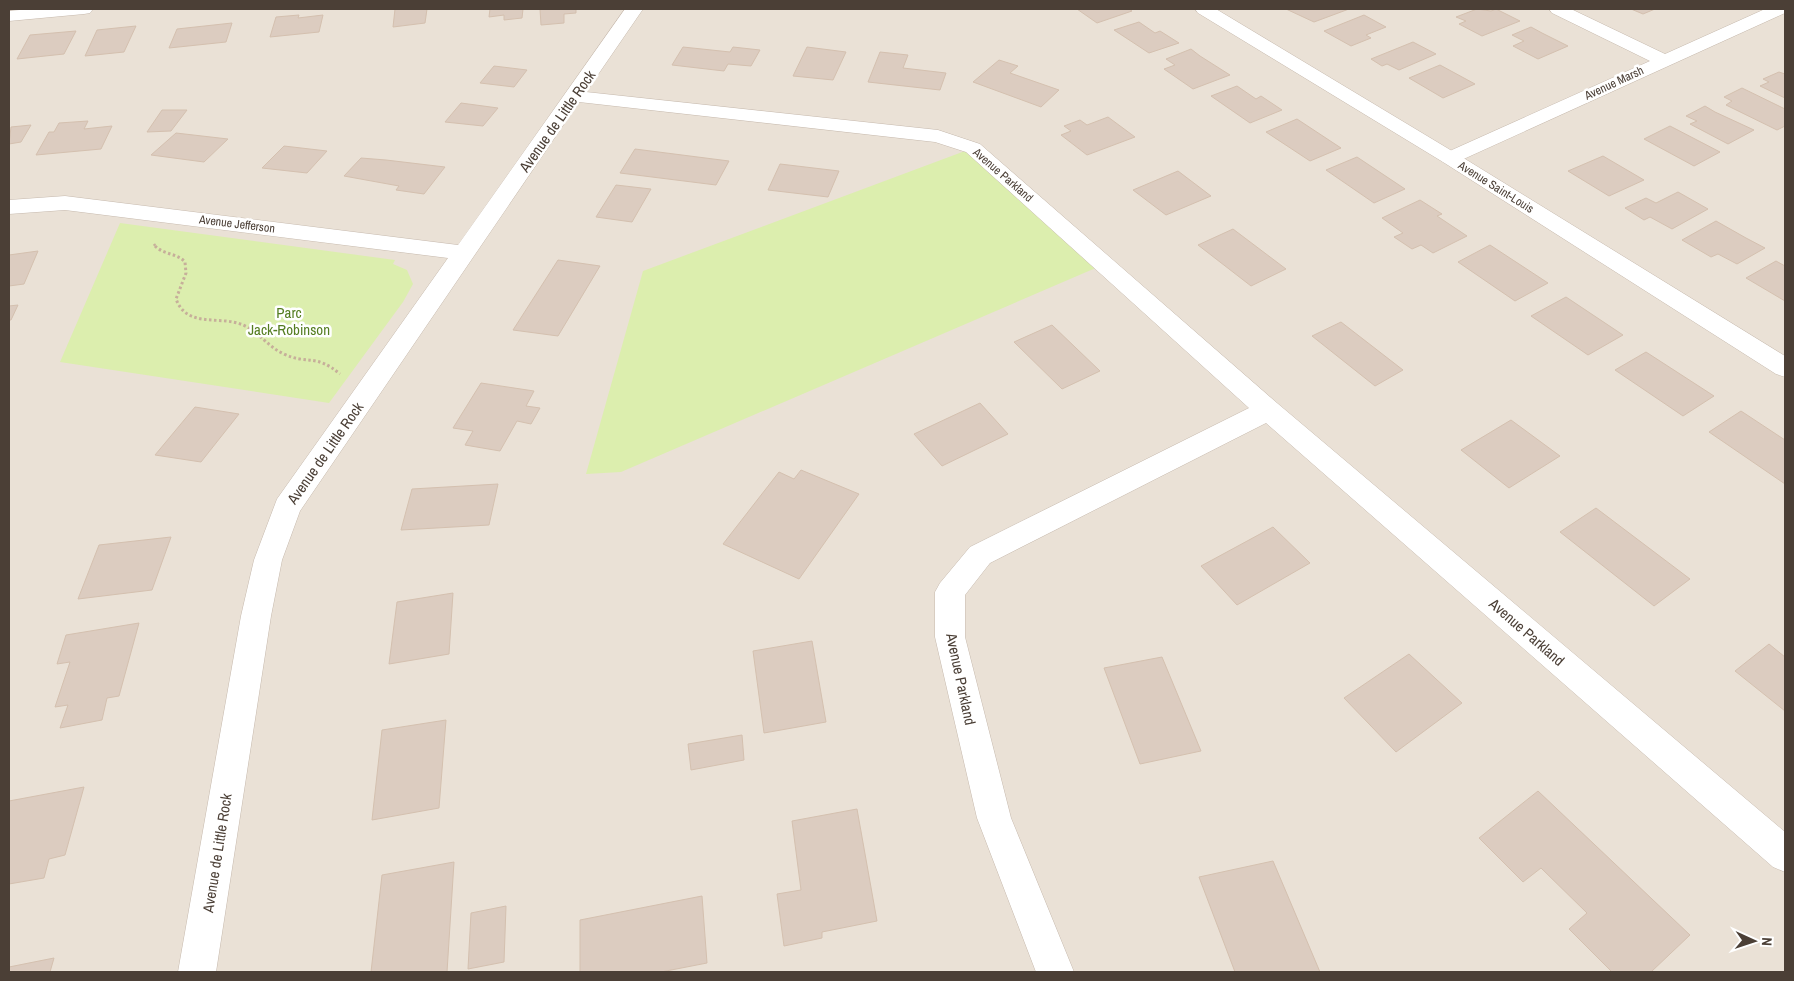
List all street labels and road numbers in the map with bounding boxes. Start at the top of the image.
street label: Avenue Marsh [1581,62,1646,104]
street label: Avenue de Little Rock [513,65,601,177]
street label: Avenue Parkland [969,144,1036,206]
street label: Avenue Saint-Louis [1454,157,1537,217]
street label: Avenue Jefferson [197,211,276,237]
street label: Avenue de Little Rock [281,397,369,509]
street label: Avenue Parkland [1484,593,1569,671]
street label: Avenue Parkland [941,630,981,727]
street label: Avenue de Little Rock [197,791,237,915]

